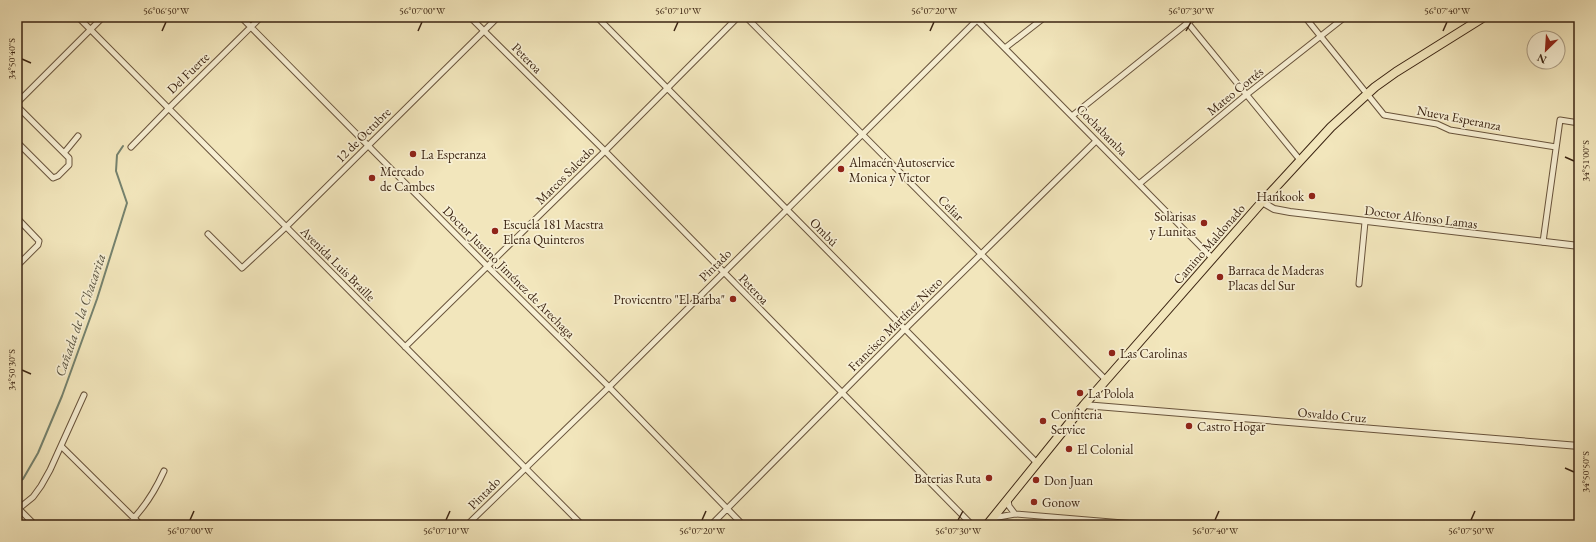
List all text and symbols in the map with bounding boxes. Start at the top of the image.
text: 56°06'50"W [143,4,190,17]
text: 56°07'00"W [399,4,446,17]
text: 56°07'10"W [655,4,702,17]
text: 56°07'20"W [911,4,958,17]
text: 56°07'30"W [1168,4,1215,17]
text: 56°07'40"W [1424,4,1471,17]
north arrow [1526,30,1566,70]
text: 34°50'40"S [5,38,18,80]
street label: Peteroa [508,39,546,77]
street label: Del Fuerte [163,49,213,97]
text: N [1535,51,1549,67]
street label: Mateo Cortés [1203,63,1267,119]
street label: Cochabamba [1073,101,1132,160]
street label: Nueva Esperanza [1415,102,1503,135]
street label: 12 de Octubre [332,104,394,166]
text: 34°51'00"S [1579,140,1592,182]
street label: Marcos Salcedo [532,142,598,208]
place label: La Esperanza [421,146,487,163]
marker: La Esperanza [408,149,418,159]
place label: Almacén Autoservice Monica y Victor [848,154,955,186]
place label: Mercado de Cambes [380,163,435,195]
marker: Almacén Autoservice Monica y Victor [836,164,846,174]
marker: Mercado de Cambes [367,173,377,183]
place label: Hankook [1257,188,1305,205]
street label: Celiar [934,191,968,225]
marker: Hankook [1307,191,1317,201]
street label: Camino Maldonado [1169,200,1249,288]
street label: Doctor Justino Jiménez de Arechaga [439,202,579,342]
street label: Doctor Alfonso Lamas [1364,202,1478,232]
place label: Solarisas y Lunitas [1150,208,1196,240]
street label: Ombú [806,214,842,250]
place label: Escuela 181 Maestra Elena Quinteros [503,216,604,248]
marker: Solarisas y Lunitas [1199,218,1209,228]
street label: Avenida Luis Braille [296,222,379,305]
marker: Escuela 181 Maestra Elena Quinteros [490,226,500,236]
street label: Pintado [695,245,735,285]
water label: Cañada de la Chacarita [50,251,110,379]
place label: Barraca de Maderas Placas del Sur [1228,262,1324,294]
street label: Peteroa [735,270,773,309]
marker: Barraca de Maderas Placas del Sur [1215,272,1225,282]
street label: Francisco Martínez Nieto [844,273,946,375]
place label: Provicentro "El Barba" [614,291,725,308]
marker: Provicentro "El Barba" [728,294,738,304]
place label: Las Carolinas [1120,345,1187,362]
marker: Las Carolinas [1107,348,1117,358]
text: 34°50'30"S [5,349,18,391]
place label: La Polola [1088,385,1135,402]
marker: La Polola [1075,388,1085,398]
street label: Osvaldo Cruz [1297,404,1367,426]
place label: Confiteria Service [1051,406,1103,438]
marker: Confiteria Service [1038,416,1048,426]
place label: Castro Hogar [1197,418,1266,435]
marker: Castro Hogar [1184,421,1194,431]
place label: El Colonial [1077,441,1133,458]
marker: El Colonial [1064,444,1074,454]
text: 34°50'50"S [1579,451,1592,493]
place label: Baterias Ruta [914,470,982,487]
place label: Don Juan [1044,472,1093,489]
street label: Pintado [464,473,504,513]
marker: Baterias Ruta [984,473,994,483]
marker: Don Juan [1031,475,1041,485]
place label: Gonow [1042,494,1080,511]
marker: Gonow [1029,497,1039,507]
text: 56°07'00"W [167,524,214,537]
text: 56°07'10"W [423,524,470,537]
text: 56°07'20"W [679,524,726,537]
text: 56°07'30"W [935,524,982,537]
text: 56°07'40"W [1192,524,1239,537]
text: 56°07'50"W [1448,524,1495,537]

